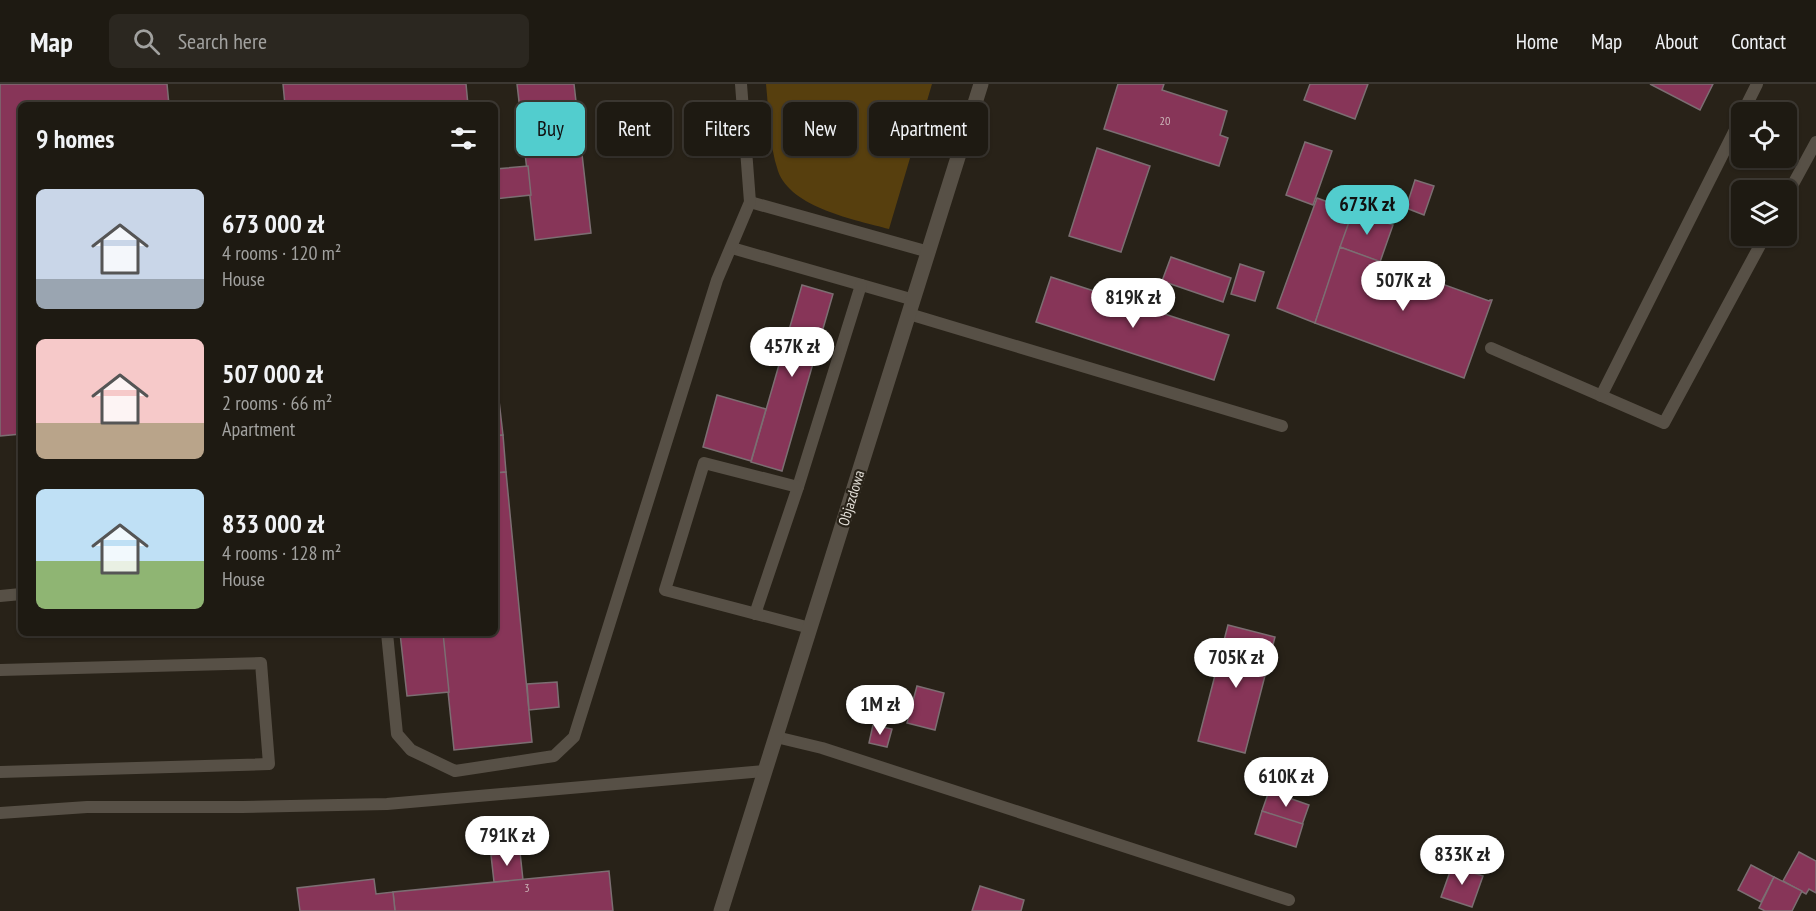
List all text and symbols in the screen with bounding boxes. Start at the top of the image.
search box [109,14,529,68]
text: Map [30,23,73,60]
icon: search [130,25,163,58]
text: Search here [178,27,267,55]
text: Home [1516,28,1558,55]
text: Map [1591,28,1622,55]
text: About [1655,28,1698,55]
text: Contact [1731,28,1786,55]
chip: Buy [516,102,585,156]
chip: Rent [597,102,672,156]
chip: Filters [684,102,771,156]
chip: New [783,102,857,156]
chip: Apartment [869,102,988,156]
map controls [1731,102,1797,246]
button: locate [1731,102,1797,168]
house number: 20 [1160,113,1170,128]
text: 9 homes [36,122,114,155]
icon: filters [447,122,480,155]
button: layers [1731,180,1797,246]
pin: 673K zł [1312,185,1422,236]
text: 673K zł [1339,191,1395,217]
text: 673 000 zł [222,207,324,240]
icon: home [84,213,156,285]
text: 4 rooms · 120 m² [222,240,341,266]
pin: 507K zł [1348,261,1458,312]
text: House [222,266,265,292]
text: 507K zł [1375,267,1431,293]
pin: 819K zł [1078,278,1188,329]
text: 819K zł [1105,284,1161,310]
pin: 457K zł [737,327,847,378]
text: 457K zł [764,333,820,359]
text: 507 000 zł [222,357,323,390]
icon: home [84,363,156,435]
text: 2 rooms · 66 m² [222,390,332,416]
text: Apartment [222,416,295,442]
street label: Objazdowa [834,468,868,528]
text: 833 000 zł [222,507,324,540]
icon: home [84,513,156,585]
text: 4 rooms · 128 m² [222,540,341,566]
text: House [222,566,265,592]
pin: 705K zł [1181,638,1291,689]
text: 705K zł [1208,644,1264,670]
pin: 1M zł [838,685,922,736]
text: 1M zł [860,691,900,717]
pin: 610K zł [1231,757,1341,808]
text: 610K zł [1258,763,1314,789]
pin: 791K zł [452,816,562,867]
text: 791K zł [479,822,535,848]
pin: 833K zł [1407,835,1517,886]
text: 833K zł [1434,841,1490,867]
house number: 3 [524,880,530,895]

